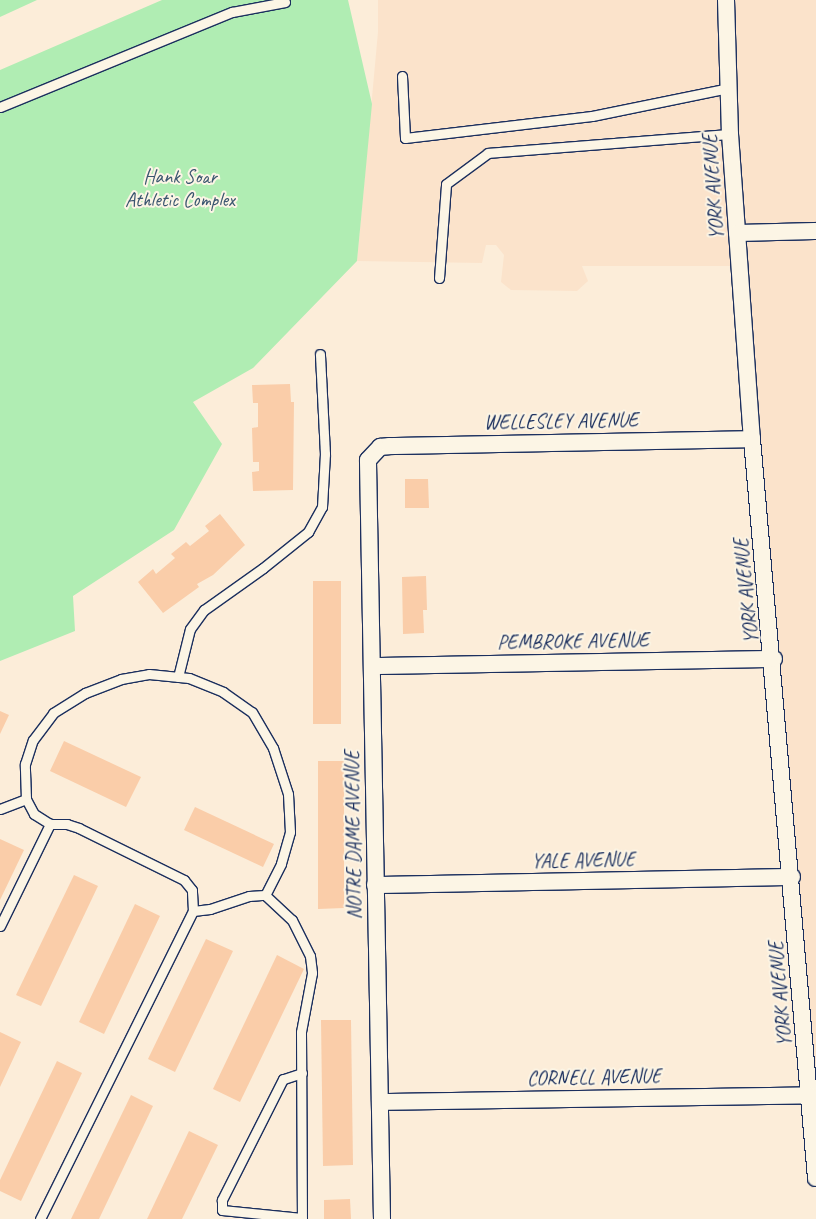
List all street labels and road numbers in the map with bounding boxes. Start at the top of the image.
street label: YORK AVENUE [697,134,729,240]
street label: WELLESLEY AVENUE [484,408,638,434]
street label: YORK AVENUE [729,537,763,645]
street label: PEMBROKE AVENUE [498,628,648,654]
street label: NOTRE DAME AVENUE [340,751,366,919]
street label: YALE AVENUE [531,847,635,873]
street label: YORK AVENUE [763,941,797,1047]
street label: CORNELL AVENUE [527,1064,661,1090]

